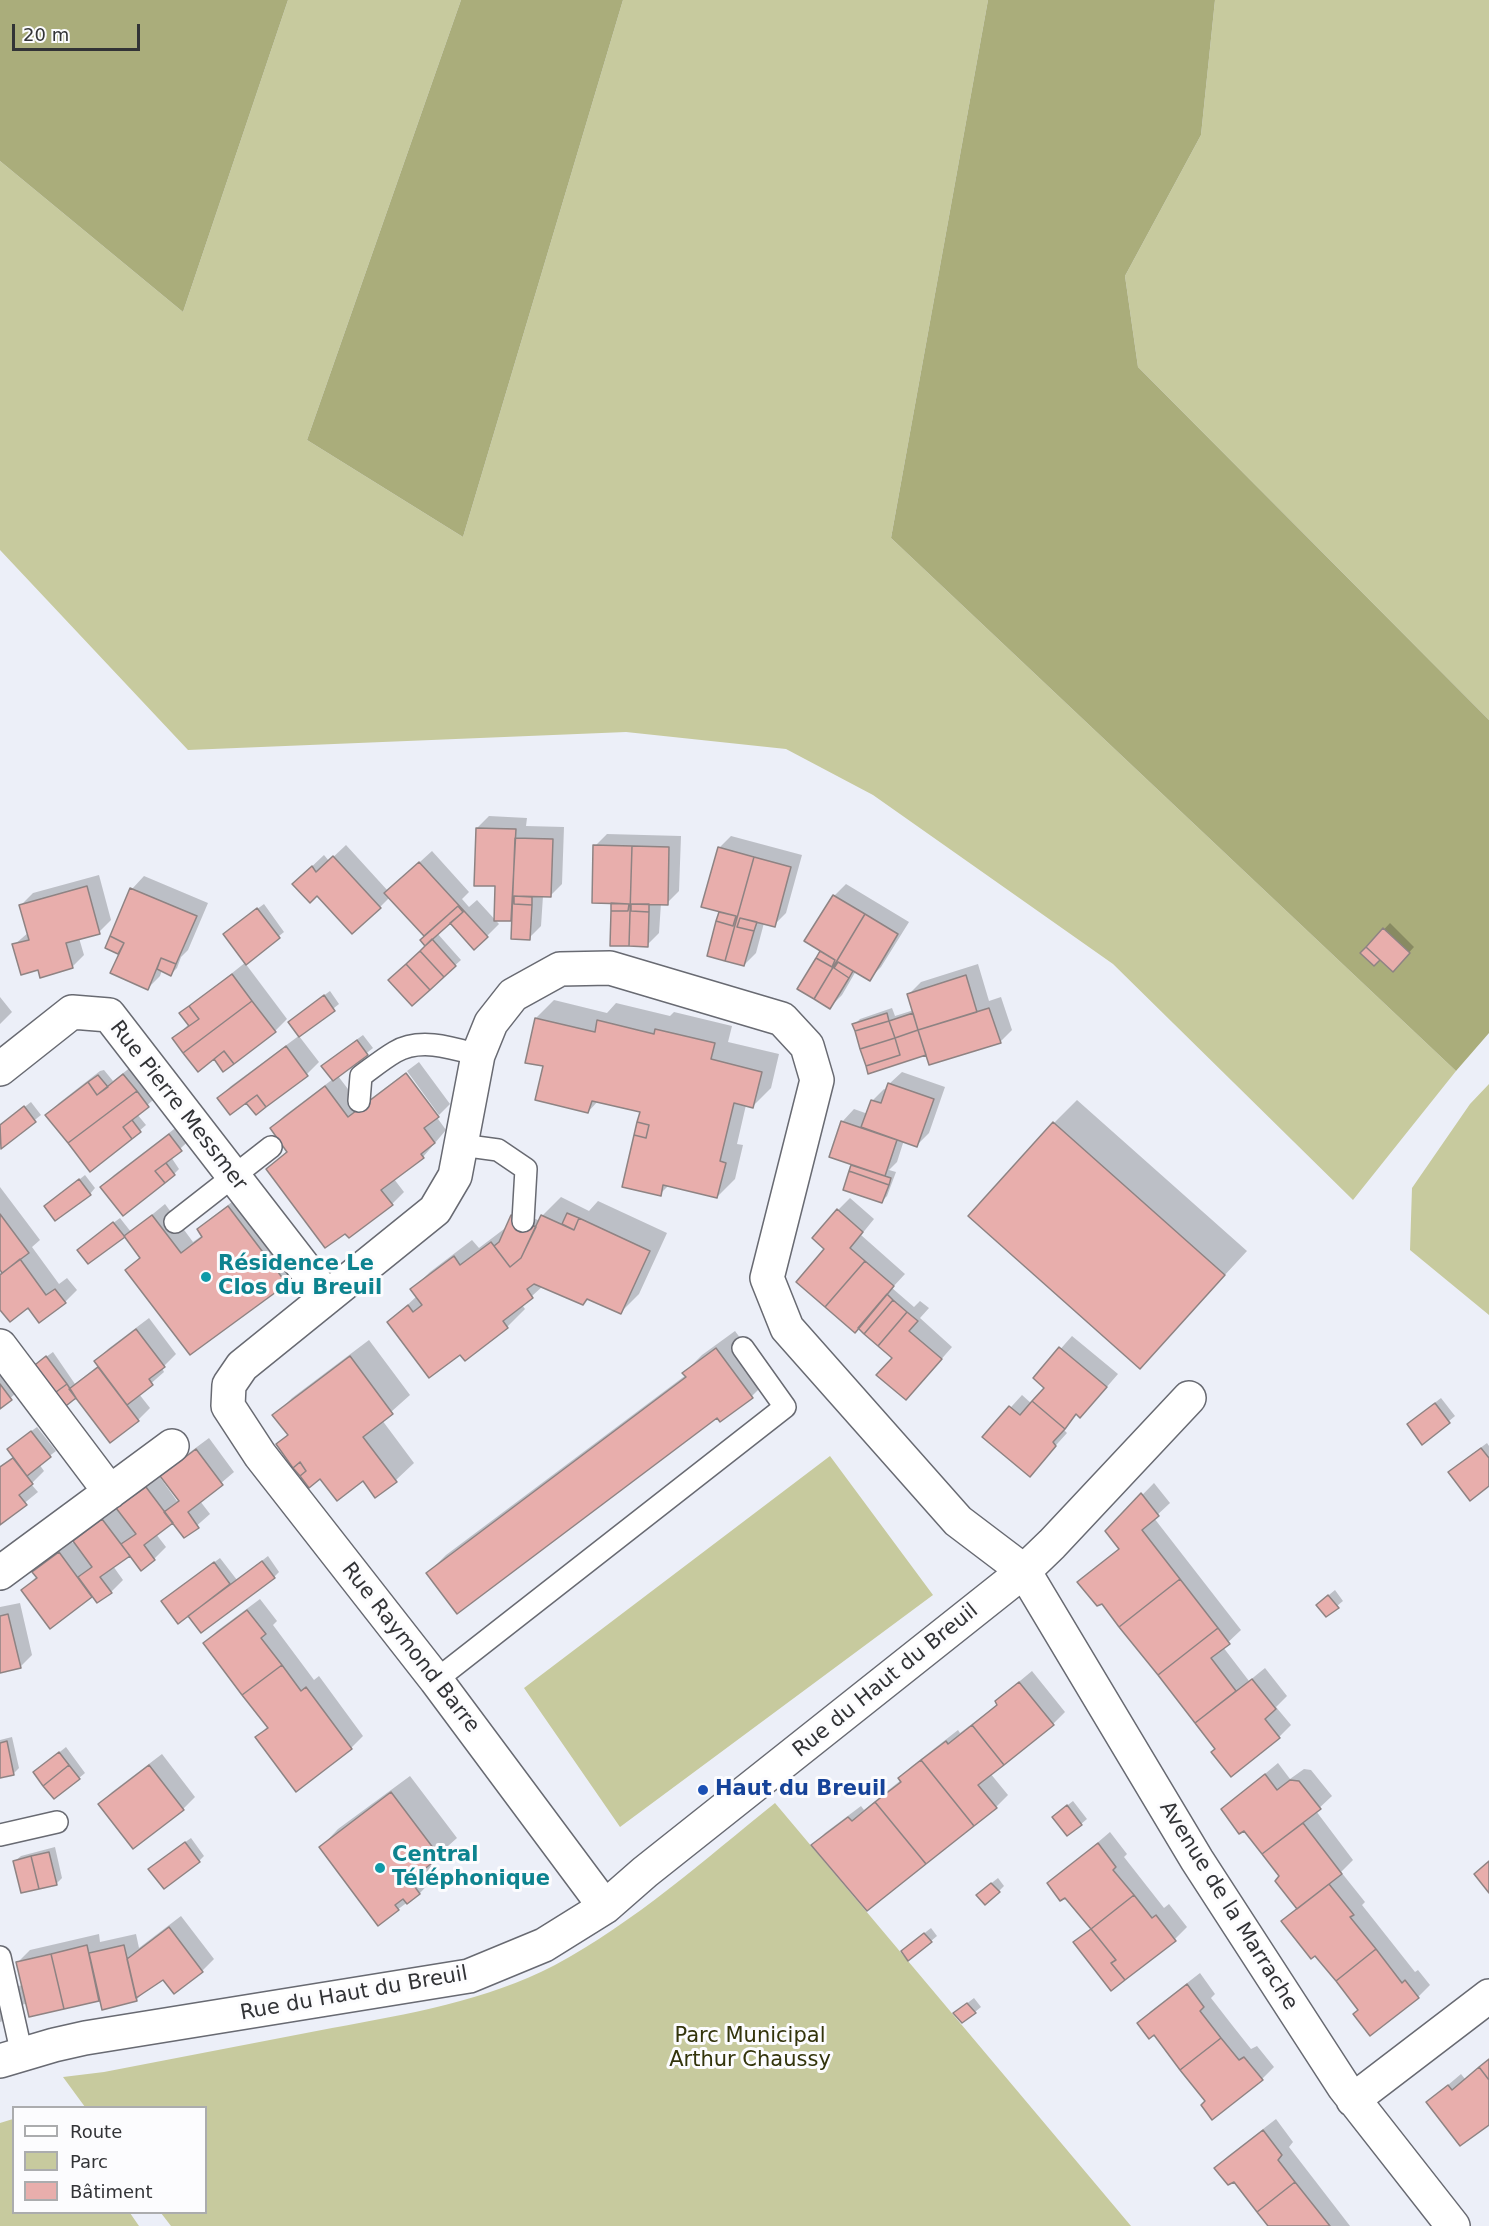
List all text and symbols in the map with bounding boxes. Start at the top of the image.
scale bar [15,12,142,50]
text: 20 m [23,24,69,45]
street label: Rue Pierre Messmer [104,1016,252,1196]
place label: Résidence Le Clos du Breuil [218,1252,382,1302]
marker: Résidence Le Clos du Breuil [199,1270,213,1284]
street label: Rue Raymond Barre [336,1558,484,1738]
street label: Rue du Haut du Breuil [788,1599,984,1763]
place label: Haut du Breuil [715,1777,886,1803]
marker: Haut du Breuil [696,1783,710,1797]
street label: Avenue de la Marrache [1153,1797,1303,2015]
place label: Central Téléphonique [392,1843,550,1893]
marker: Central Téléphonique [373,1861,387,1875]
street label: Rue du Haut du Breuil [238,1962,470,2026]
park label: Parc Municipal Arthur Chaussy [669,2024,831,2074]
legend [12,2106,207,2214]
text: Route [70,2121,122,2142]
text: Parc [70,2151,108,2172]
text: Bâtiment [70,2181,153,2202]

